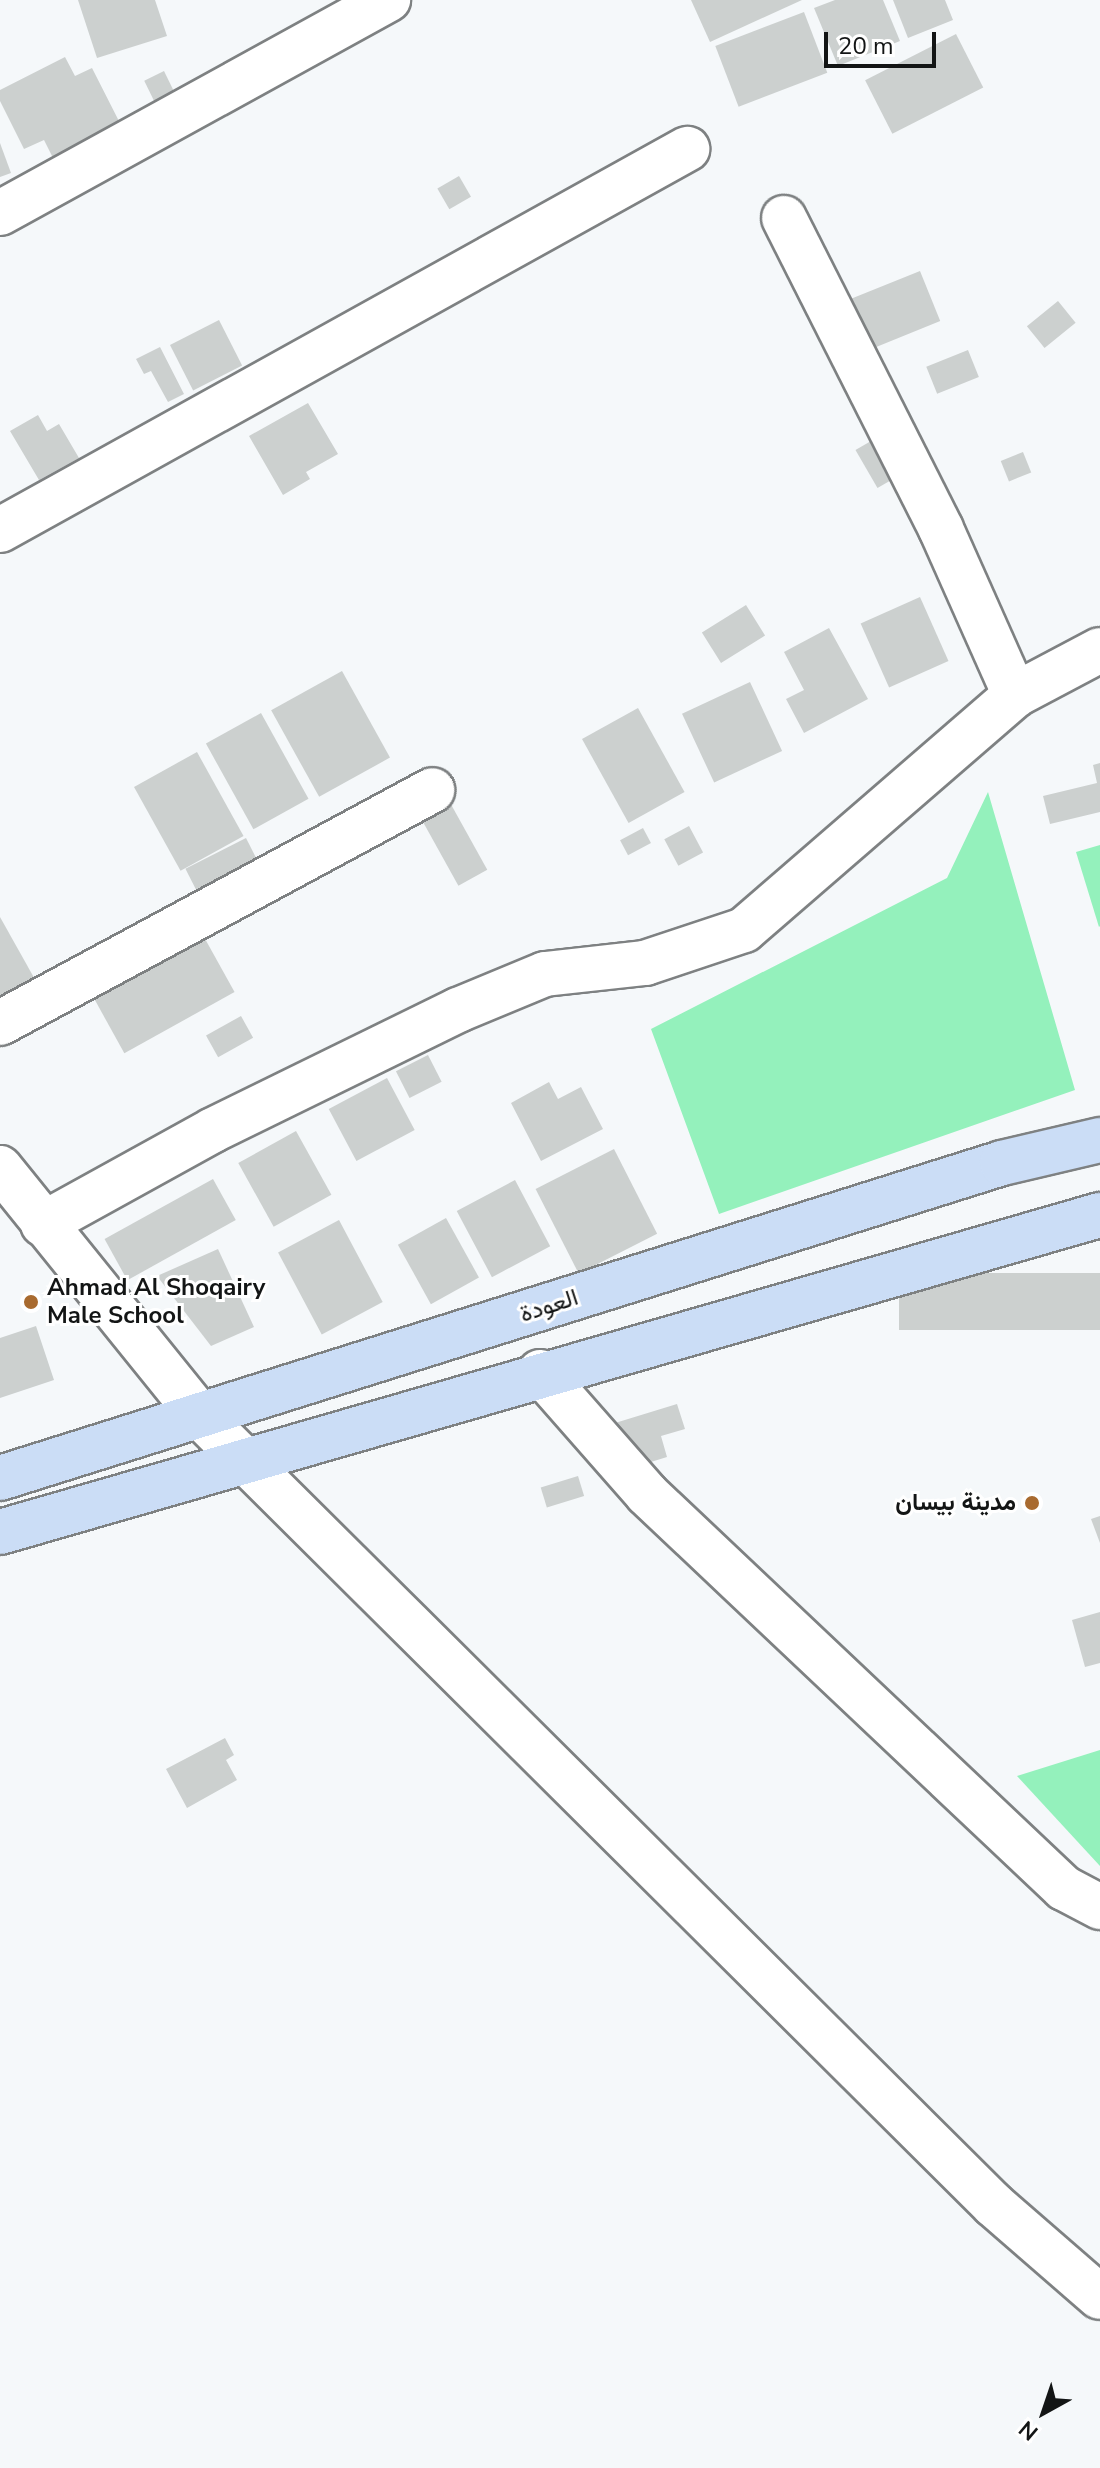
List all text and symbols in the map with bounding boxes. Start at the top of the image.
scale bar [828,16,940,66]
text: 20 m [838,30,894,62]
place label: Ahmad Al Shoqairy Male School [47,1274,265,1330]
street label: العودة [516,1283,582,1329]
marker: Ahmad Al Shoqairy Male School [22,1293,40,1311]
place label: مدينة بيسان [895,1489,1016,1517]
marker: مدينة بيسان [1023,1494,1041,1512]
north arrow [1004,2372,1084,2452]
text: N [1013,2414,1045,2447]

